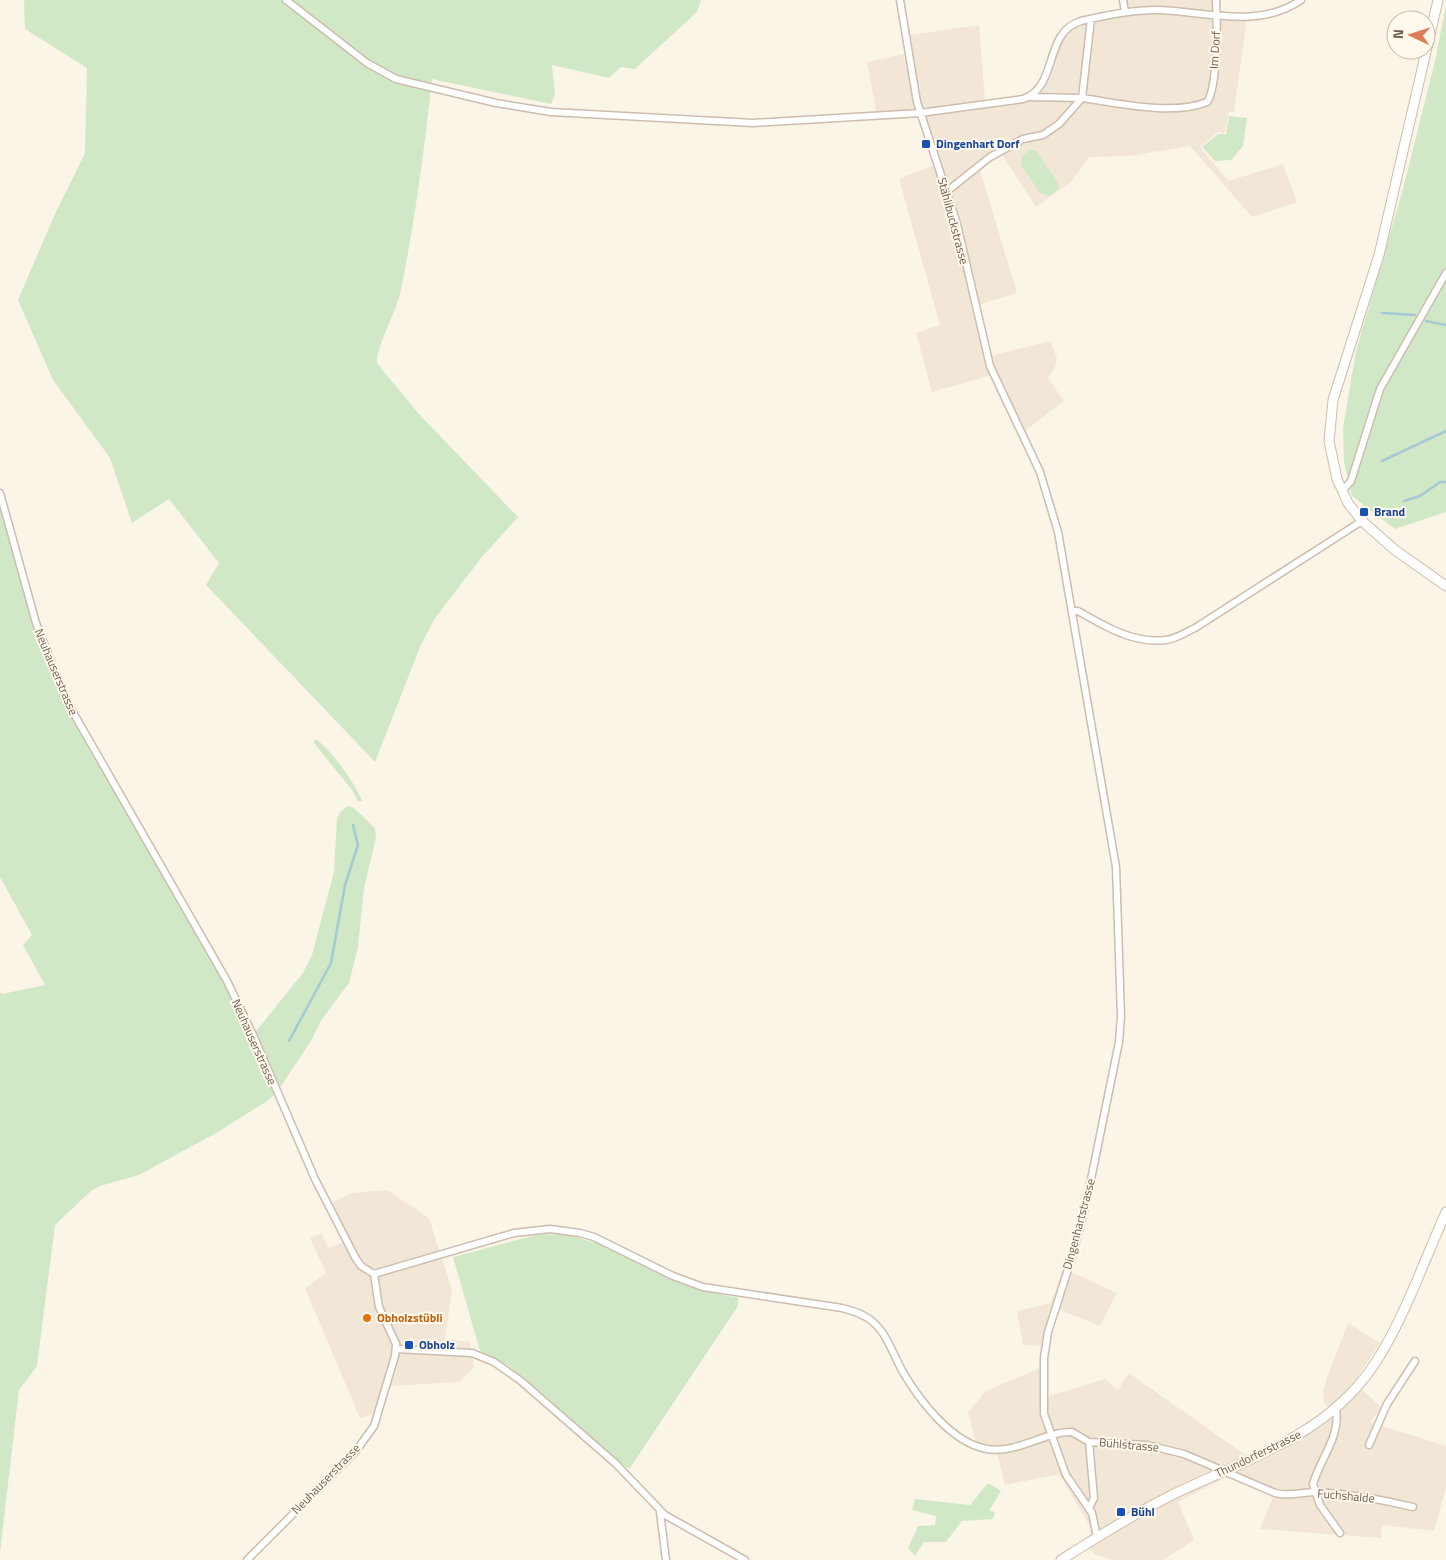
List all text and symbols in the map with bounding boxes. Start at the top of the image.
north arrow [1386,10,1436,60]
text: N [1387,28,1408,40]
street label: Im Dorf [1204,30,1225,69]
place label: Dingenhart Dorf [936,134,1020,153]
marker: Dingenhart Dorf [920,138,932,150]
street label: Stählibuckstrasse [933,175,974,266]
place label: Brand [1374,502,1405,521]
marker: Brand [1358,506,1370,518]
street label: Neuhauserstrasse [30,626,83,718]
street label: Neuhauserstrasse [227,996,282,1088]
street label: Dingenhartstrasse [1057,1176,1100,1271]
place label: Obholzstübli [377,1308,443,1327]
marker: Obholzstübli [361,1312,373,1324]
place label: Obholz [419,1335,455,1354]
marker: Obholz [403,1339,415,1351]
street label: Thundorferstrasse [1212,1424,1304,1483]
street label: Bühlstrasse [1098,1432,1160,1457]
street label: Neuhauserstrasse [287,1439,365,1518]
street label: Fuchshalde [1317,1484,1375,1507]
place label: Bühl [1131,1502,1155,1521]
marker: Bühl [1115,1506,1127,1518]

